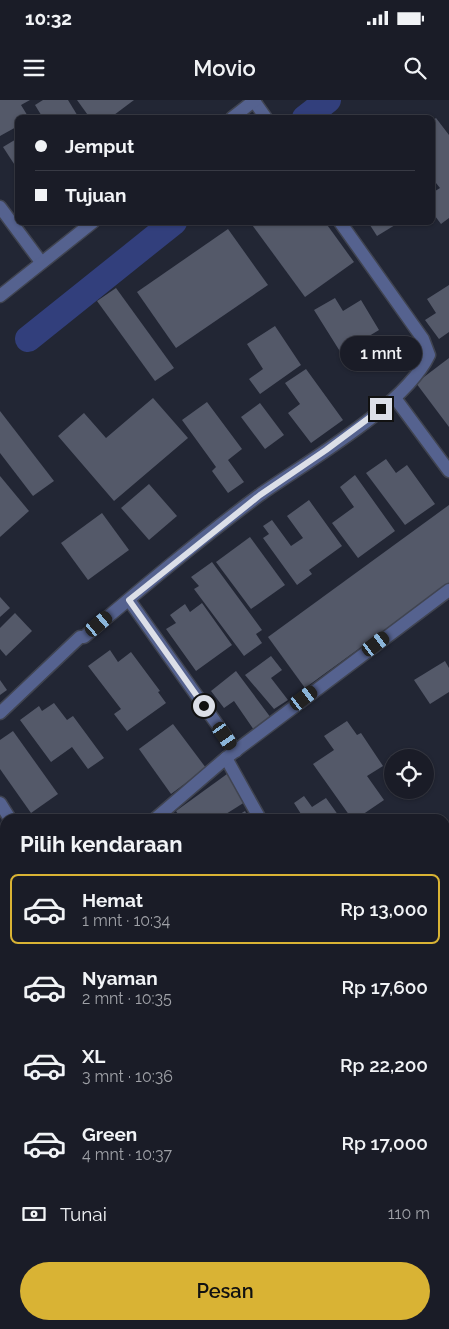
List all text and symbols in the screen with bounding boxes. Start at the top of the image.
text: 10:32 [25,7,72,29]
icon: menu [20,54,48,82]
icon: search [401,54,429,82]
text: Movio [193,55,256,81]
text: Jemput [65,135,134,157]
text: Tujuan [65,184,126,206]
callout: 1 mnt [340,336,422,372]
text: 1 mnt [360,344,402,363]
route end [370,398,392,420]
car [82,609,115,639]
car [359,629,392,659]
car [287,683,320,713]
route start [193,695,215,717]
car [210,719,239,753]
map controls [384,749,434,799]
button: locate [384,749,434,799]
text: Pilih kendaraan [20,831,182,857]
icon: car [22,887,67,932]
text: Hemat [82,889,143,911]
text: Rp 13,000 [340,898,428,920]
text: 1 mnt · 10:34 [82,911,170,930]
icon: car [22,965,67,1010]
text: Nyaman [82,967,158,989]
text: Rp 17,600 [342,976,428,998]
text: 2 mnt · 10:35 [82,989,172,1008]
icon: car [22,1043,67,1088]
text: XL [82,1045,105,1067]
text: Rp 22,200 [340,1054,428,1076]
text: 3 mnt · 10:36 [82,1067,173,1086]
icon: car [22,1121,67,1166]
text: Green [82,1123,137,1145]
text: Rp 17,000 [341,1132,428,1154]
text: 4 mnt · 10:37 [82,1145,172,1164]
icon: cash [20,1200,48,1228]
text: Tunai [60,1203,107,1225]
text: 110 m [388,1204,430,1223]
button: Pesan [20,1262,430,1320]

